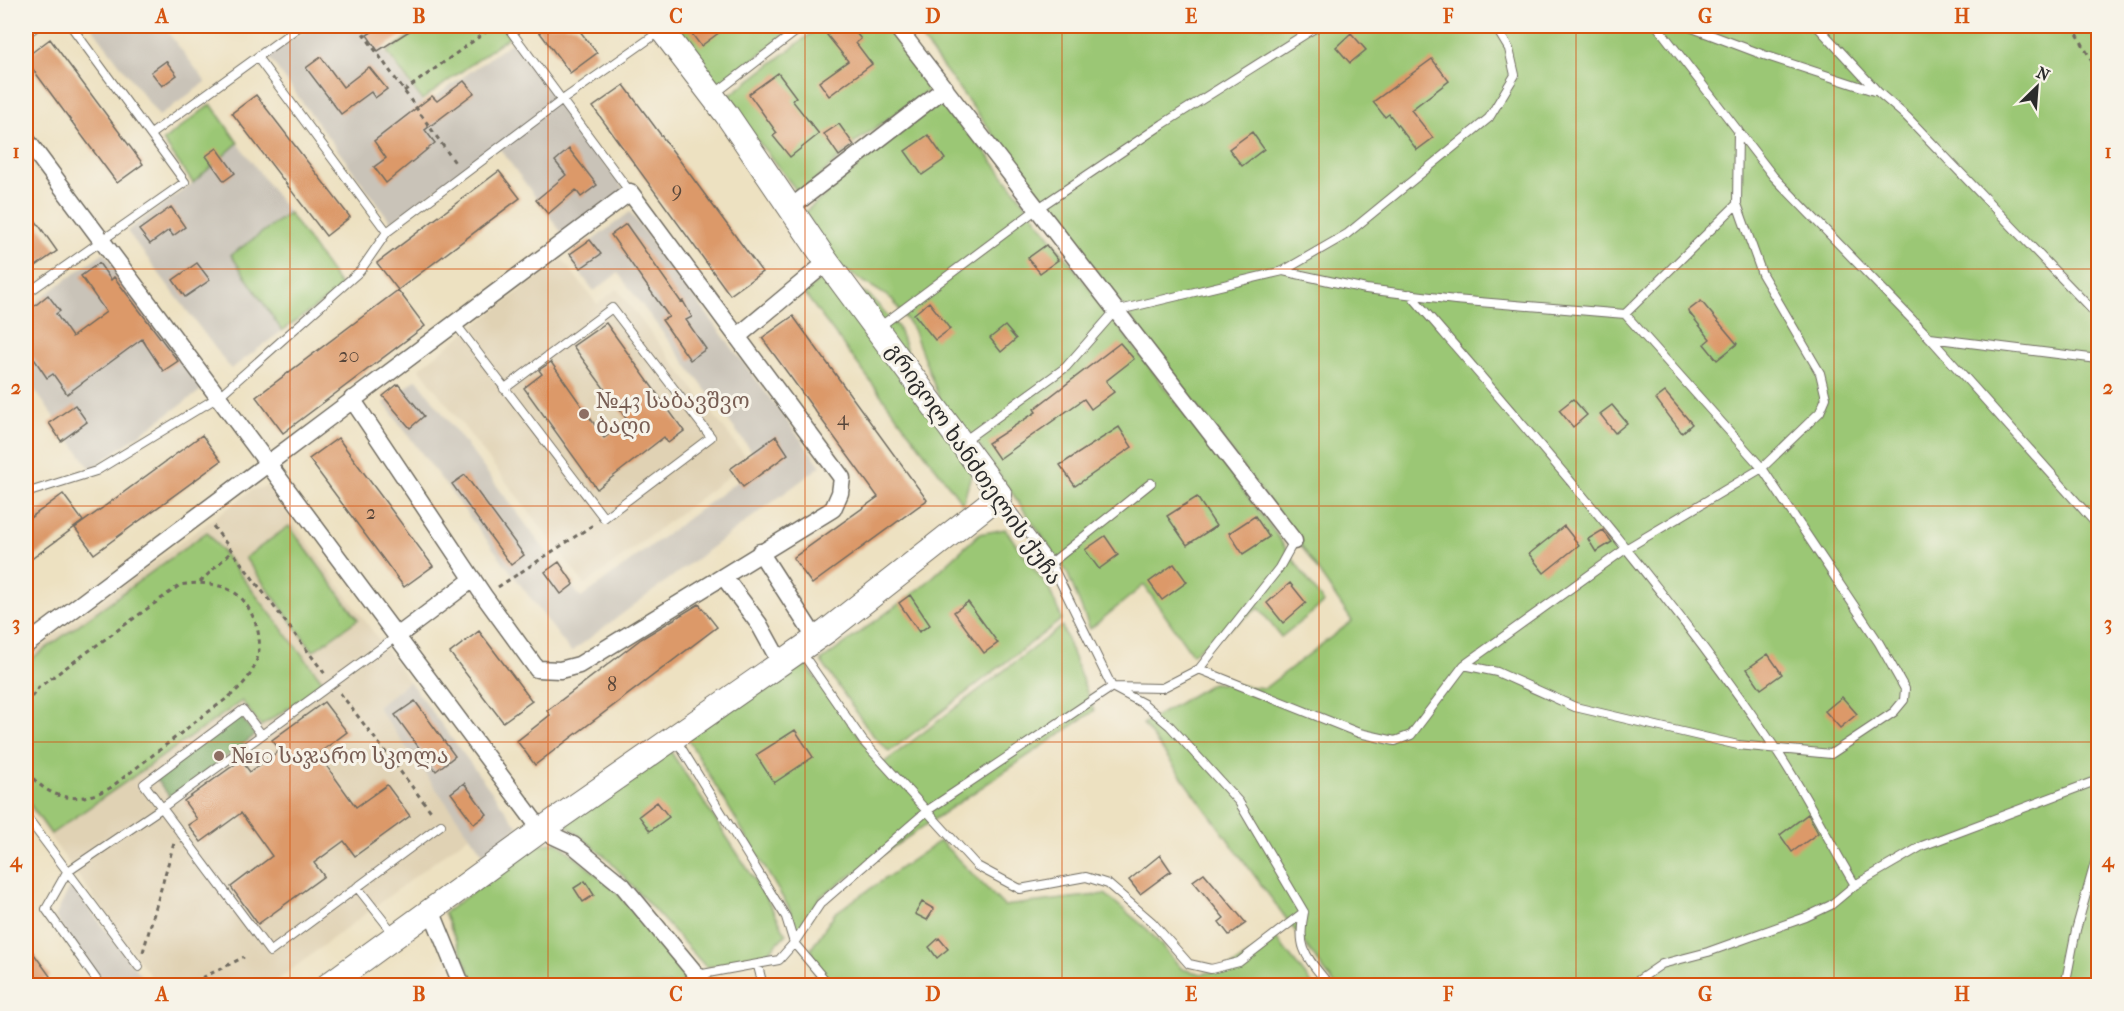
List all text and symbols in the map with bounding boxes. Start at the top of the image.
text: A [154,5,170,28]
text: B [412,5,426,28]
text: C [669,5,683,28]
text: D [925,5,941,28]
text: E [1185,5,1197,28]
text: F [1442,5,1454,28]
text: G [1698,5,1712,28]
text: H [1954,5,1970,28]
north arrow [2007,57,2067,117]
text: N [2034,63,2053,85]
text: 1 [12,140,20,163]
text: 1 [2104,140,2112,163]
house number: 9 [672,179,682,202]
street label: გრიგოლ ხანძთელის ქუჩა [881,338,1067,590]
house number: 20 [338,344,360,367]
text: 2 [11,376,21,399]
text: 2 [2103,376,2113,399]
place label: №43 საბავშვო ბაღი [596,388,750,439]
marker: №43 საბავშვო ბაღი [577,407,591,421]
house number: 4 [837,407,850,430]
house number: 2 [366,501,376,524]
text: 3 [12,612,20,635]
text: 3 [2104,612,2112,635]
house number: 8 [607,673,617,696]
place label: №10 საჯარო სკოლა [231,743,449,769]
marker: №10 საჯარო სკოლა [212,749,226,763]
text: 4 [9,849,23,873]
text: 4 [2101,849,2115,873]
text: A [154,983,170,1006]
text: B [412,983,426,1006]
text: C [669,983,683,1006]
text: D [925,983,941,1006]
text: E [1185,983,1197,1006]
text: F [1442,983,1454,1006]
text: G [1698,983,1712,1006]
text: H [1954,983,1970,1006]

